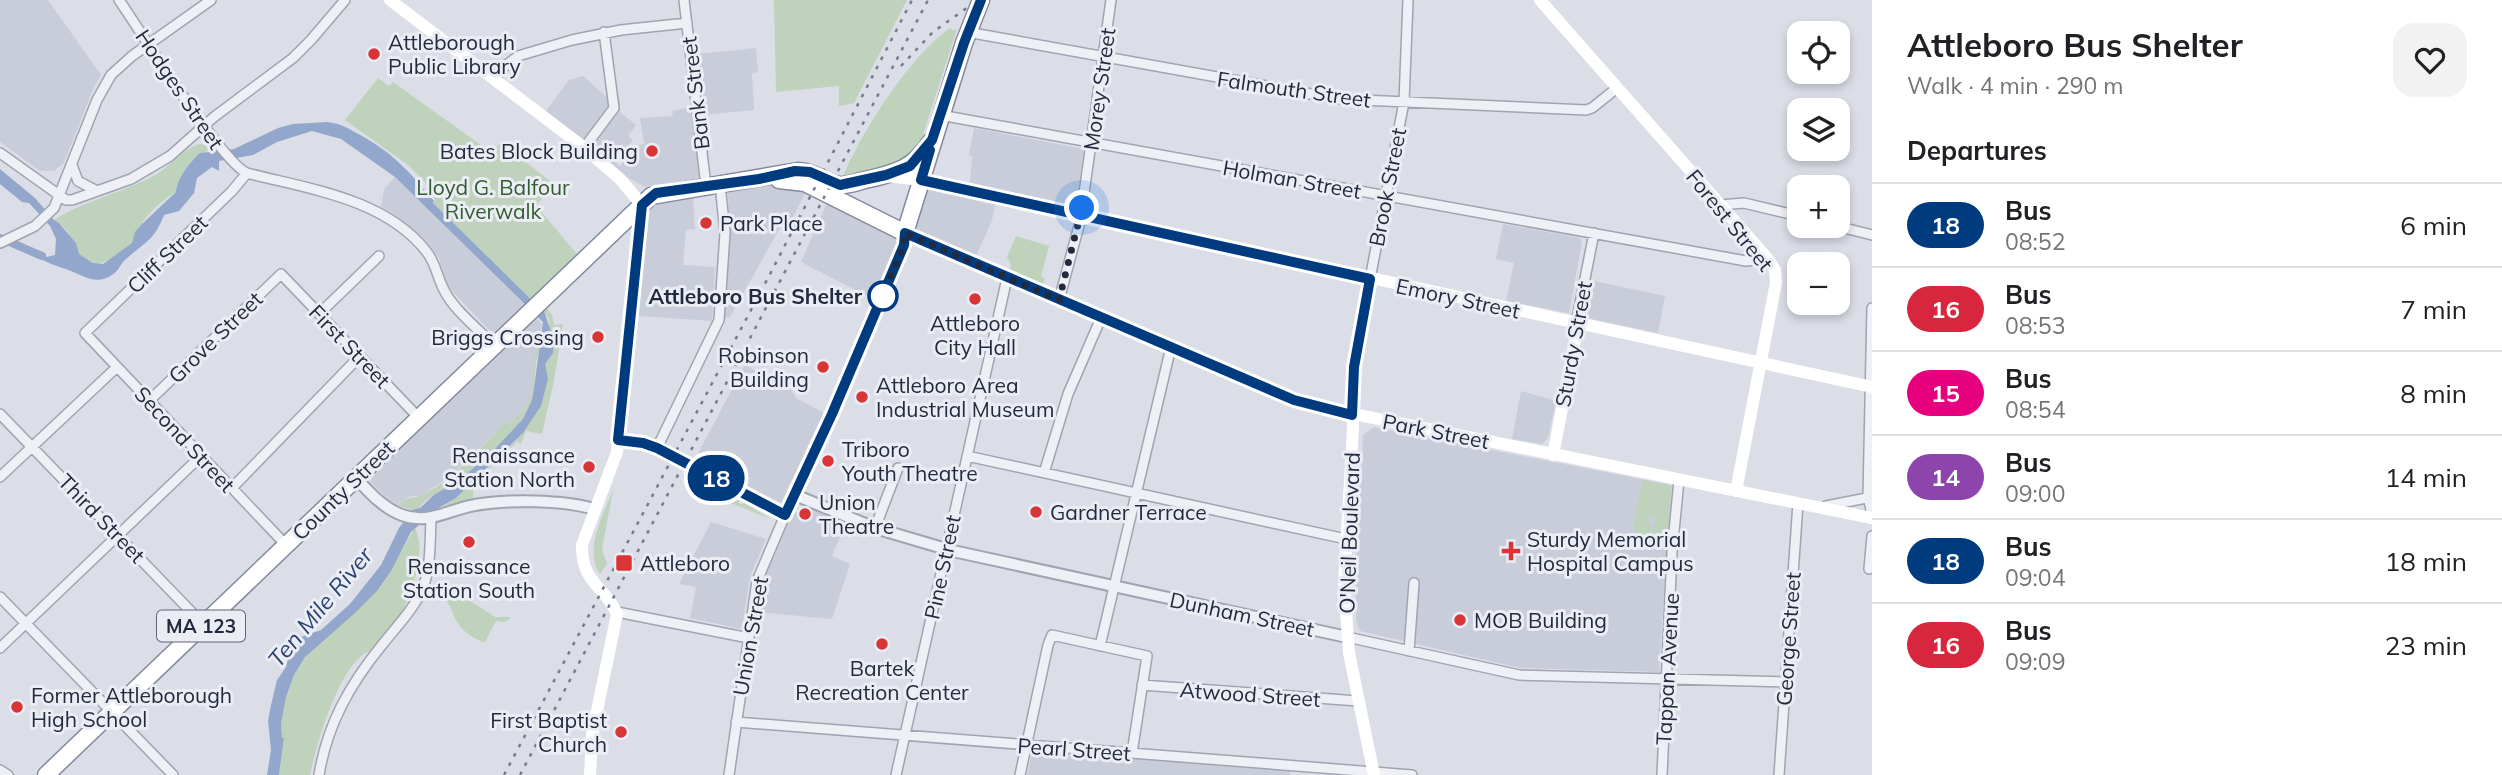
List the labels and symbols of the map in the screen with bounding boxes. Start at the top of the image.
street label: Hodges Street [130,24,230,154]
street label: Morey Street [1078,26,1120,152]
place label: Attleborough Public Library [388,29,521,79]
street label: Bank Street [675,35,715,151]
marker: Attleborough Public Library [366,46,382,62]
street label: Falmouth Street [1216,65,1372,113]
street label: Brook Street [1363,126,1411,248]
place label: Bates Block Building [440,138,638,164]
marker: Bates Block Building [644,143,660,159]
street label: Holman Street [1221,154,1363,204]
street label: Forest Street [1681,164,1779,276]
park label: Lloyd G. Balfour Riverwalk [416,174,570,224]
your location [1064,190,1099,225]
street label: Cliff Street [121,209,213,299]
place label: Park Place [720,210,823,236]
marker: Park Place [698,215,714,231]
street label: Emory Street [1394,272,1522,324]
street label: Sturdy Street [1549,279,1597,409]
marker: Attleboro Bus Shelter [868,281,898,311]
place label: Attleboro Bus Shelter [648,283,863,309]
street label: Grove Street [163,286,267,388]
marker: Attleboro City Hall [967,291,983,307]
street label: First Street [304,299,396,393]
place label: Attleboro City Hall [930,310,1020,360]
place label: Briggs Crossing [431,324,584,350]
marker: Briggs Crossing [590,329,606,345]
place label: Robinson Building [718,342,809,392]
marker: Robinson Building [815,359,831,375]
place label: Attleboro Area Industrial Museum [876,372,1054,422]
street label: Second Street [129,381,241,497]
marker: Attleboro Area Industrial Museum [854,389,870,405]
street label: Park Street [1381,408,1491,454]
street label: County Street [286,435,400,545]
place label: Triboro Youth Theatre [841,436,978,486]
place label: Renaissance Station North [444,442,575,492]
street label: O'Neil Boulevard [1333,452,1365,614]
marker: Triboro Youth Theatre [820,453,836,469]
line badge: 18 [684,455,748,501]
marker: Renaissance Station North [581,459,597,475]
street label: Third Street [53,468,151,568]
place label: Union Theatre [819,489,894,539]
place label: Gardner Terrace [1050,499,1207,525]
marker: Gardner Terrace [1028,504,1044,520]
marker: Union Theatre [797,506,813,522]
street label: Pine Street [918,512,966,622]
place label: Sturdy Memorial Hospital Campus [1527,526,1694,576]
marker: Renaissance Station South [461,534,477,550]
water label: Ten Mile River [261,540,380,673]
marker: Sturdy Memorial Hospital Campus [1501,541,1521,561]
place label: Attleboro [640,550,730,576]
place label: Renaissance Station South [403,553,535,603]
marker: Attleboro [614,553,634,573]
street label: George Street [1770,571,1806,707]
street label: Union Street [727,574,773,698]
street label: Dunham Street [1167,586,1317,642]
street label: Tappan Avenue [1650,592,1684,746]
place label: MOB Building [1474,607,1607,633]
road number: MA 123 [157,610,245,642]
marker: MOB Building [1452,612,1468,628]
marker: Bartek Recreation Center [874,636,890,652]
place label: Bartek Recreation Center [795,655,969,705]
street label: Atwood Street [1179,676,1321,712]
place label: Former Attleborough High School [31,682,232,732]
marker: Former Attleborough High School [9,699,25,715]
place label: First Baptist Church [490,707,607,757]
marker: First Baptist Church [613,724,629,740]
street label: Pearl Street [1017,732,1131,766]

